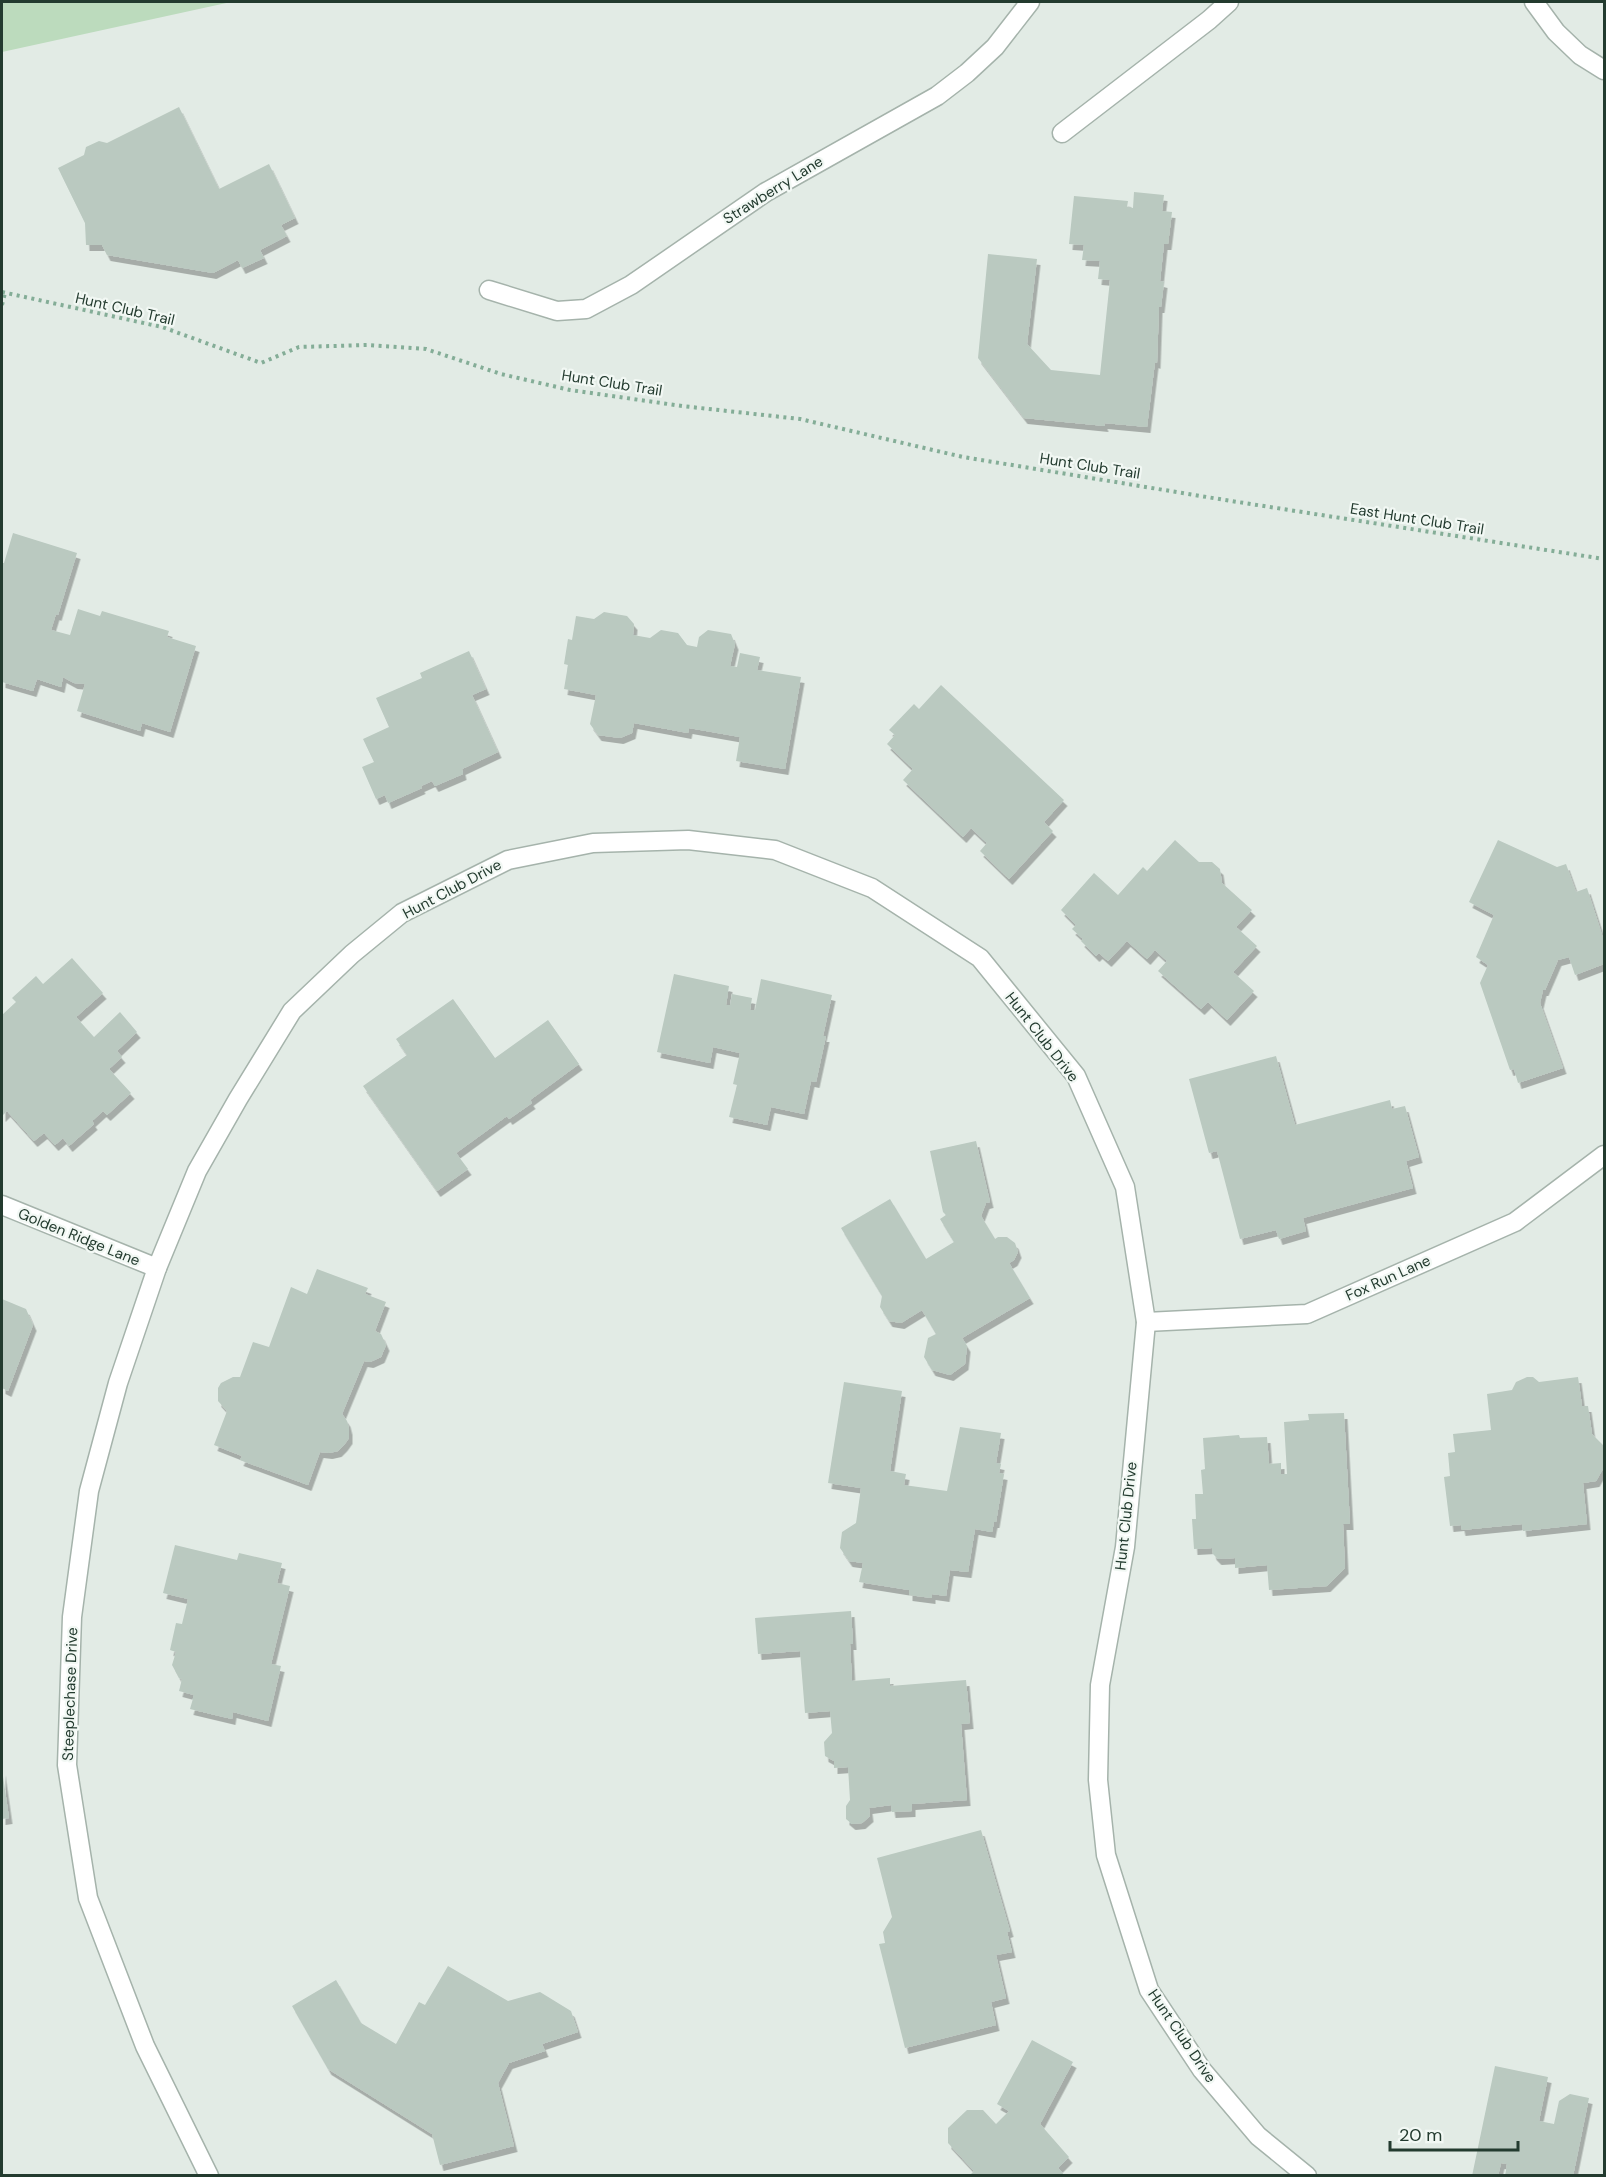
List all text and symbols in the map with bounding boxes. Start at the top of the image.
street label: Strawberry Lane [719,151,827,229]
street label: Hunt Club Trail [73,288,177,330]
street label: Hunt Club Trail [560,365,664,401]
street label: Hunt Club Trail [1038,448,1142,484]
street label: East Hunt Club Trail [1349,499,1485,539]
street label: Hunt Club Drive [399,855,505,923]
street label: Hunt Club Drive [1001,988,1083,1086]
street label: Golden Ridge Lane [15,1203,143,1271]
street label: Fox Run Lane [1342,1250,1434,1306]
street label: Hunt Club Drive [1110,1461,1142,1571]
street label: Steeplechase Drive [58,1627,82,1761]
street label: Hunt Club Drive [1143,1985,1221,2087]
scale bar [1390,2114,1518,2152]
text: 20 m [1399,2123,1442,2147]

